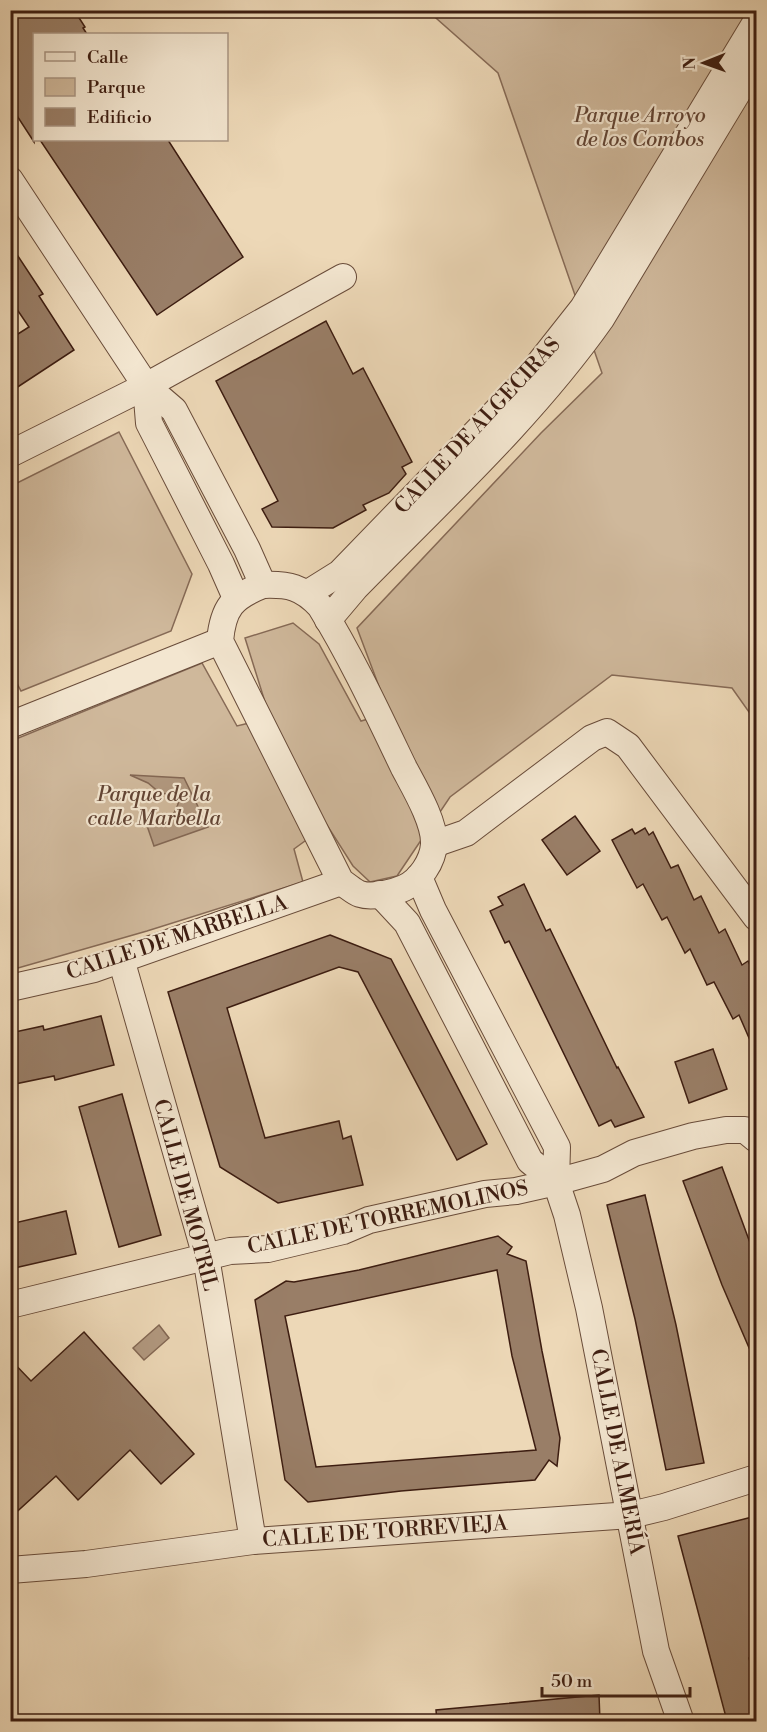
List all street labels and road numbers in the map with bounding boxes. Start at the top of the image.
street label: CALLE DE ALGECIRAS [389,332,567,520]
street label: CALLE DE MARBELLA [63,890,291,986]
street label: CALLE DE MOTRIL [147,1096,223,1294]
street label: CALLE DE TORREMOLINOS [245,1175,531,1261]
street label: CALLE DE ALMERÍA [584,1346,652,1558]
street label: CALLE DE TORREVIEJA [262,1510,509,1554]

